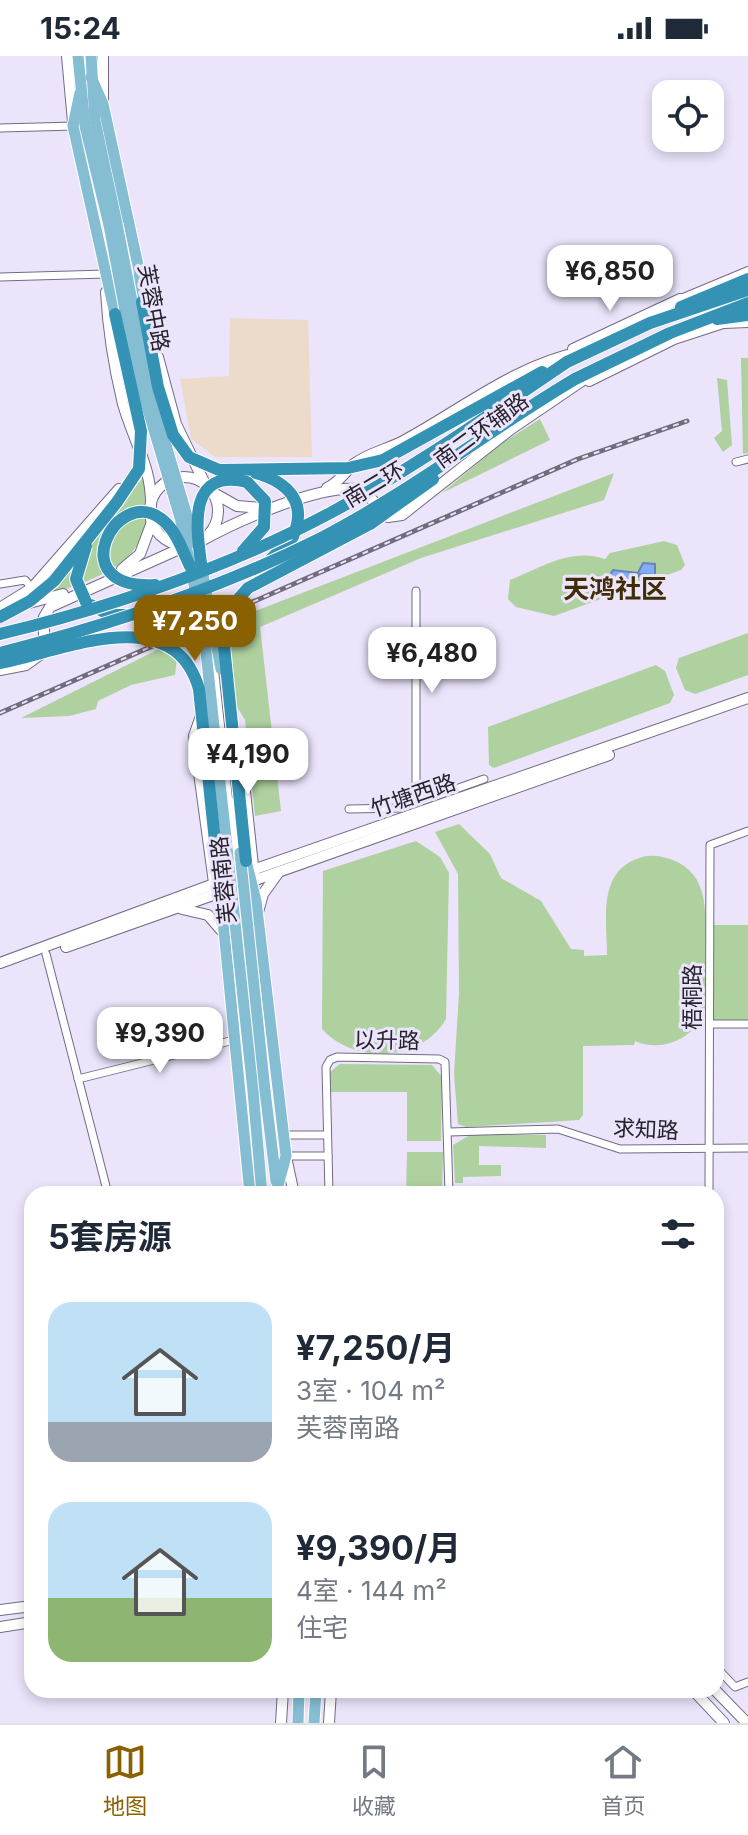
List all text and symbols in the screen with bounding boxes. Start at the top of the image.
text: 15:24 [40,10,121,46]
map controls [652,80,724,152]
button: locate [652,80,724,152]
pin: ¥6,850 [545,245,675,313]
text: ¥6,850 [565,255,655,286]
street label: 芙蓉中路 [134,262,174,354]
street label: 南二环辅路 [429,387,533,473]
street label: 南二环 [339,456,409,512]
district label: 天鸿社区 [563,573,667,604]
pin: ¥7,250 [130,595,260,663]
text: ¥7,250 [152,605,238,636]
pin: ¥6,480 [367,627,497,695]
text: ¥6,480 [386,637,478,668]
pin: ¥4,190 [183,728,313,796]
text: ¥4,190 [206,738,290,769]
street label: 竹塘西路 [367,768,459,822]
street label: 芙蓉南路 [205,835,241,925]
street label: 梧桐路 [679,964,705,1030]
pin: ¥9,390 [95,1007,225,1075]
text: ¥9,390 [115,1017,205,1048]
street label: 以升路 [354,1026,420,1054]
street label: 求知路 [612,1114,680,1144]
icon: filters [656,1212,700,1256]
text: 5套房源 [48,1216,172,1257]
text: ¥7,250/月 [296,1327,456,1368]
icon: home [112,1334,208,1430]
text: 3室 · 104 m² [296,1375,446,1406]
text: 芙蓉南路 [296,1412,400,1443]
text: ¥9,390/月 [296,1527,461,1568]
icon: home [112,1534,208,1630]
text: 4室 · 144 m² [296,1575,447,1606]
text: 住宅 [296,1612,348,1643]
tab: 地图 [103,1740,147,1820]
tab: 收藏 [352,1740,396,1820]
tab: 首页 [601,1740,645,1820]

